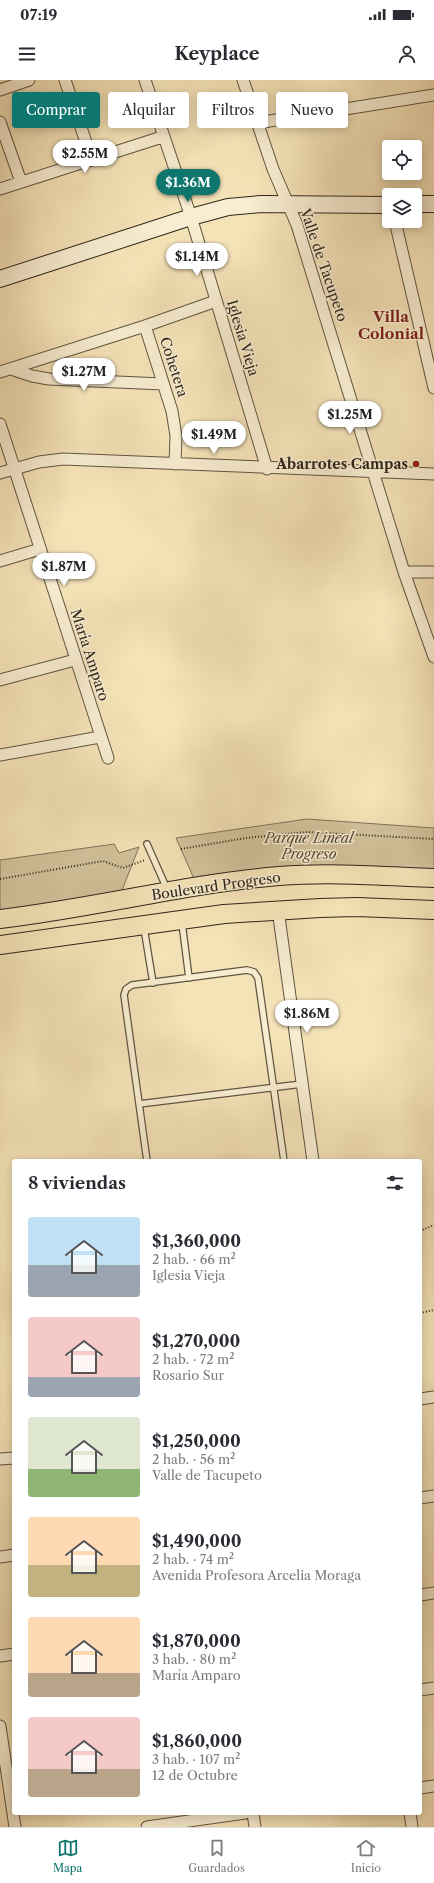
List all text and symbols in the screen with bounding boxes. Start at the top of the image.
text: 07:19 [20,5,58,24]
icon: menu [16,43,38,65]
text: Keyplace [175,43,259,65]
icon: person [396,43,418,65]
chip: Comprar [12,92,100,128]
chip: Alquilar [108,92,189,128]
chip: Filtros [197,92,268,128]
chip: Nuevo [276,92,348,128]
pin: $2.55M [52,140,118,174]
map controls [382,140,422,228]
button: locate [382,140,422,180]
text: $2.55M [62,145,108,161]
pin: $1.36M [155,169,221,203]
text: $1.36M [165,174,211,190]
button: layers [382,188,422,228]
street label: Valle de Tacupeto [296,205,352,324]
pin: $1.14M [164,243,230,277]
text: $1.14M [175,248,219,264]
street label: Iglesia Vieja [223,298,263,379]
district label: Villa Colonial [358,307,424,343]
street label: Cohetera [156,335,192,400]
pin: $1.27M [51,358,117,392]
text: $1.27M [62,363,106,379]
pin: $1.25M [317,401,383,435]
text: $1.25M [327,406,373,422]
pin: $1.49M [181,421,247,455]
text: $1.49M [191,426,237,442]
place label: Abarrotes Campas [275,455,408,473]
marker: Abarrotes Campas [411,459,421,469]
pin: $1.87M [31,553,97,587]
text: $1.87M [41,558,87,574]
street label: María Amparo [67,607,113,703]
park label: Parque Lineal Progreso [263,829,355,863]
street label: Boulevard Progreso [150,868,282,904]
pin: $1.86M [274,1000,340,1034]
text: $1.86M [284,1005,330,1021]
icon: filters [384,1172,406,1194]
text: 8 viviendas [28,1173,126,1193]
text: $1,360,000 [152,1231,241,1251]
icon: home [60,1233,108,1281]
text: 2 hab. · 66 m² [152,1251,236,1267]
text: Iglesia Vieja [152,1267,225,1283]
text: $1,270,000 [152,1331,240,1351]
icon: home [60,1333,108,1381]
text: 2 hab. · 72 m² [152,1351,235,1367]
text: Rosario Sur [152,1367,224,1383]
text: $1,250,000 [152,1431,241,1451]
icon: home [60,1433,108,1481]
text: 2 hab. · 56 m² [152,1451,235,1467]
text: Valle de Tacupeto [152,1467,262,1483]
text: $1,490,000 [152,1531,242,1551]
icon: home [60,1533,108,1581]
text: 2 hab. · 74 m² [152,1551,234,1567]
text: Avenida Profesora Arcelia Moraga [152,1567,361,1583]
text: $1,870,000 [152,1631,241,1651]
icon: home [60,1633,108,1681]
text: 3 hab. · 80 m² [152,1651,236,1667]
text: María Amparo [152,1667,241,1683]
text: $1,860,000 [152,1731,242,1751]
icon: home [60,1733,108,1781]
text: 3 hab. · 107 m² [152,1751,240,1767]
text: 12 de Octubre [152,1767,238,1783]
tab: Mapa [53,1837,82,1875]
tab: Guardados [188,1837,245,1875]
tab: Inicio [351,1837,381,1875]

